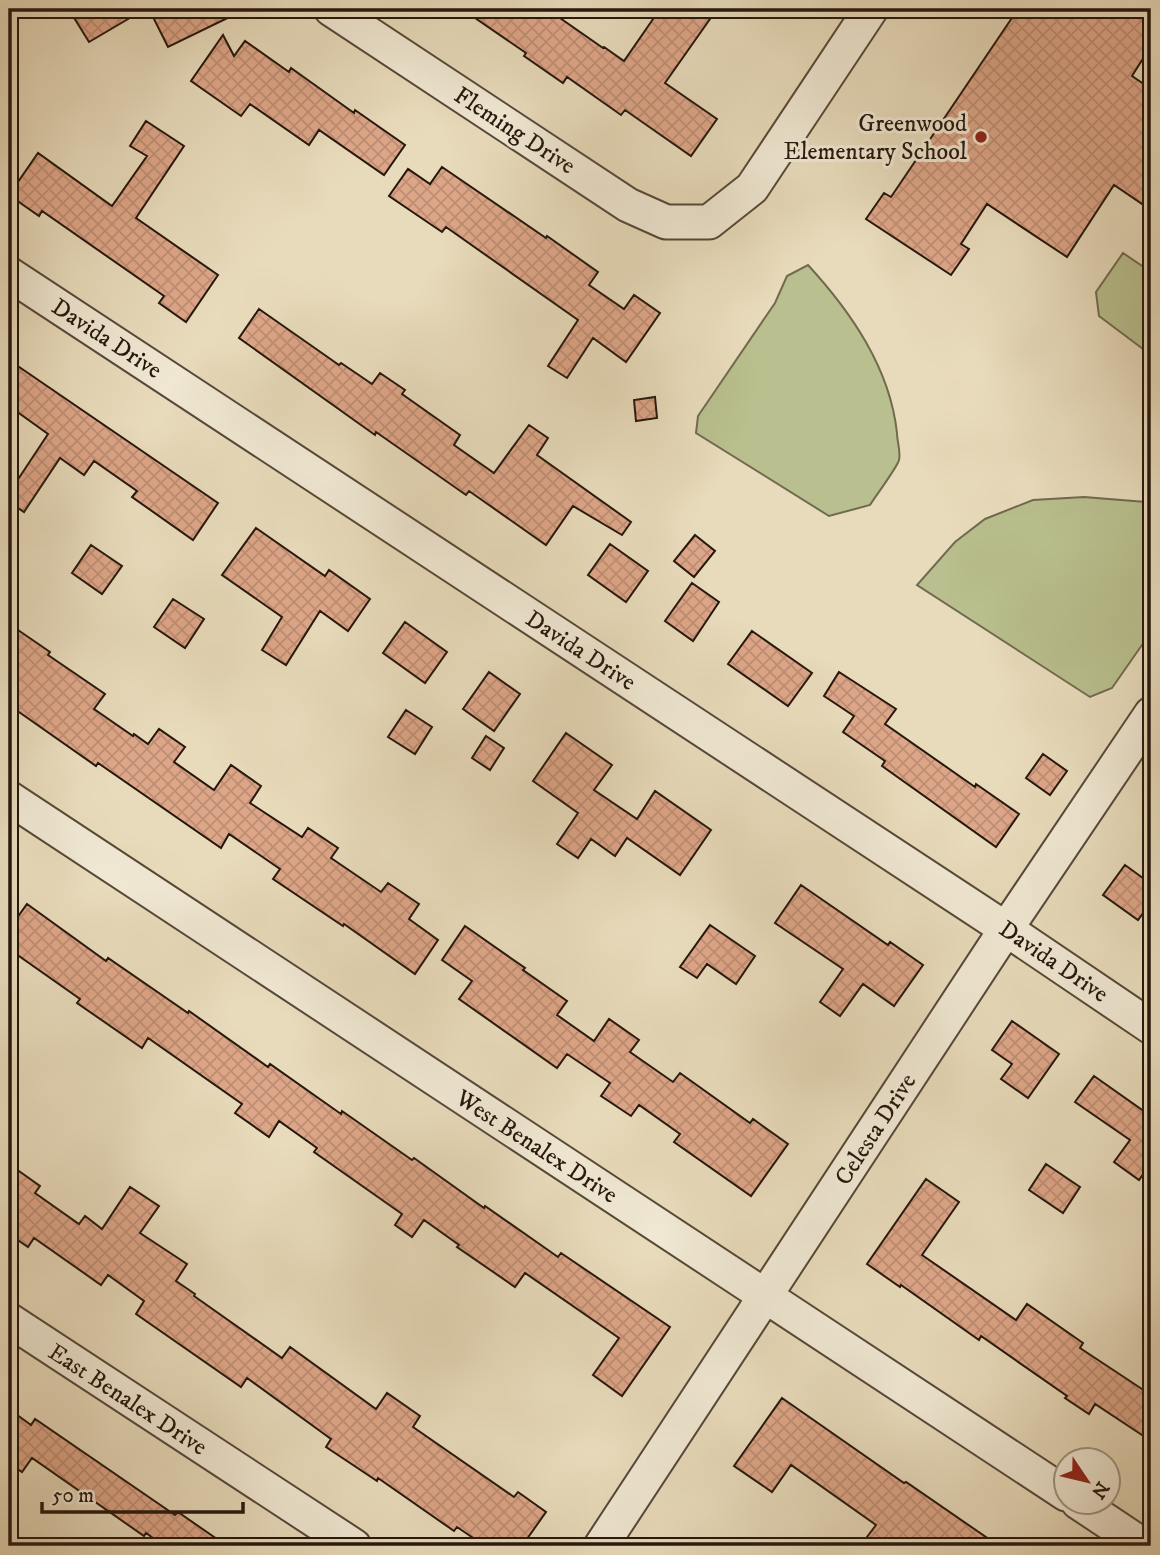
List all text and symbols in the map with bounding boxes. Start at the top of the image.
street label: Fleming Drive [448,80,581,181]
place label: Greenwood Elementary School [783,109,968,167]
marker: Greenwood Elementary School [973,129,989,145]
street label: Davida Drive [46,292,167,386]
street label: Davida Drive [520,604,641,698]
street label: Davida Drive [993,914,1114,1009]
street label: Celesta Drive [829,1068,923,1191]
street label: West Benalex Drive [449,1083,623,1210]
street label: East Benalex Drive [42,1337,213,1462]
north arrow [1052,1446,1122,1516]
scale bar [42,1471,243,1515]
text: N [1086,1477,1114,1503]
text: 50 m [52,1483,94,1509]

